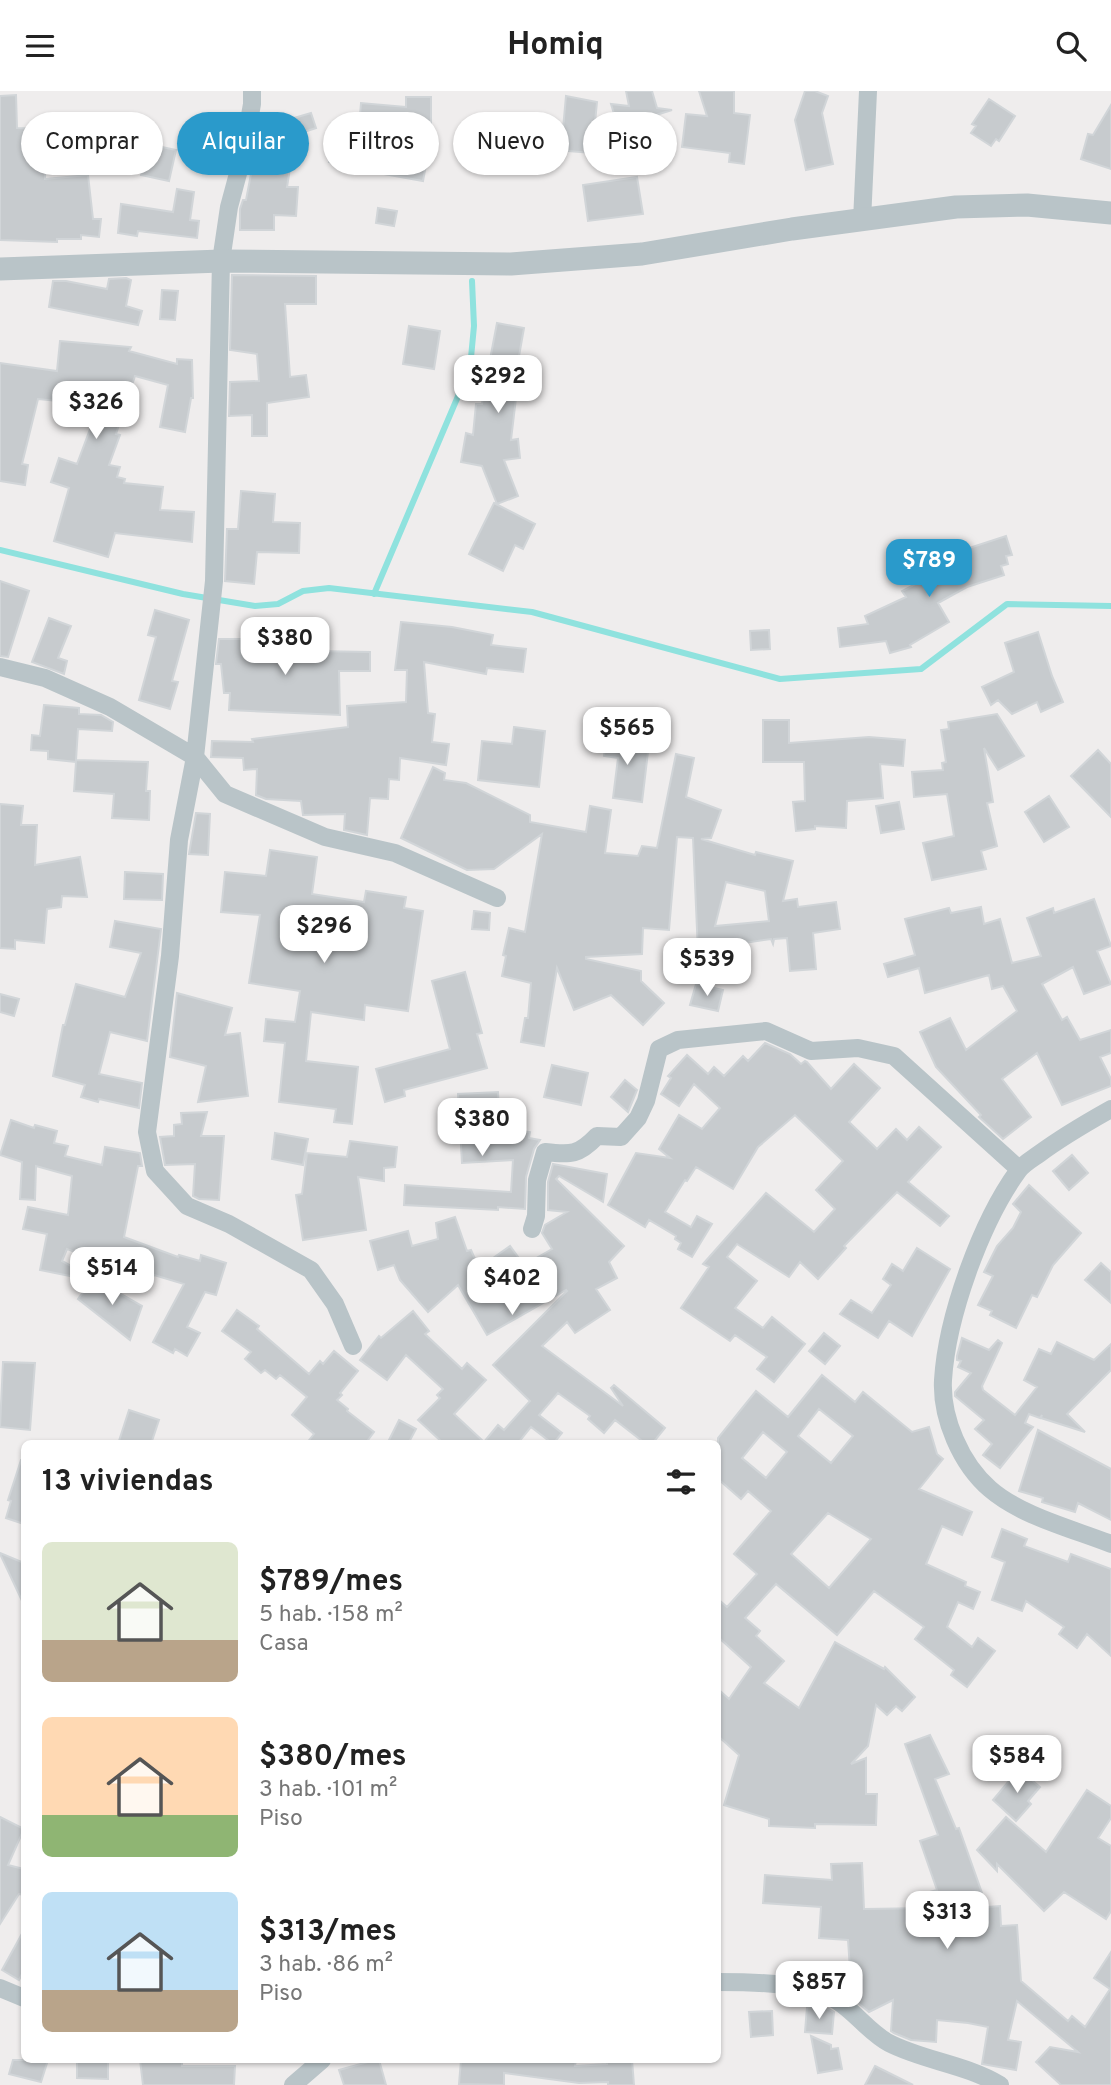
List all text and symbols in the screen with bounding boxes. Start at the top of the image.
text: Homiq [507,26,604,66]
icon: menu [21,27,59,65]
icon: search [1052,27,1090,65]
chip: Comprar [21,112,163,175]
chip: Alquilar [177,112,309,175]
chip: Filtros [323,112,439,175]
chip: Nuevo [453,112,569,175]
chip: Piso [583,112,677,175]
pin: $292 [457,355,539,415]
text: $292 [470,363,526,392]
pin: $326 [55,381,137,441]
text: $326 [68,389,124,418]
pin: $789 [888,539,970,599]
text: $789 [902,547,956,576]
pin: $380 [244,617,326,677]
text: $380 [257,625,313,654]
pin: $565 [586,707,668,767]
text: $565 [599,715,655,744]
pin: $296 [283,905,365,965]
text: $296 [296,913,352,942]
pin: $539 [666,939,748,998]
text: $539 [679,946,735,975]
pin: $380 [441,1098,523,1158]
text: $380 [454,1106,510,1135]
pin: $514 [71,1247,153,1307]
text: $514 [86,1255,138,1284]
pin: $402 [471,1257,553,1317]
text: $402 [483,1265,541,1294]
icon: filters [662,1463,700,1501]
text: 13 viviendas [42,1464,213,1501]
text: $789/mes [259,1564,403,1601]
icon: home [98,1570,182,1654]
text: 5 hab. · 158 m² [259,1601,403,1630]
text: Casa [259,1630,309,1659]
pin: $584 [976,1735,1058,1795]
text: $380/mes [259,1739,407,1776]
text: $584 [988,1743,1046,1772]
icon: home [98,1745,182,1829]
text: 3 hab. · 101 m² [259,1776,397,1805]
text: Piso [259,1805,303,1834]
pin: $313 [906,1891,988,1951]
text: $313 [922,1899,972,1928]
text: $313/mes [259,1914,397,1951]
icon: home [98,1920,182,2004]
text: 3 hab. · 86 m² [259,1951,393,1980]
pin: $857 [778,1961,860,2021]
text: $857 [792,1969,846,1998]
text: Piso [259,1980,303,2009]

